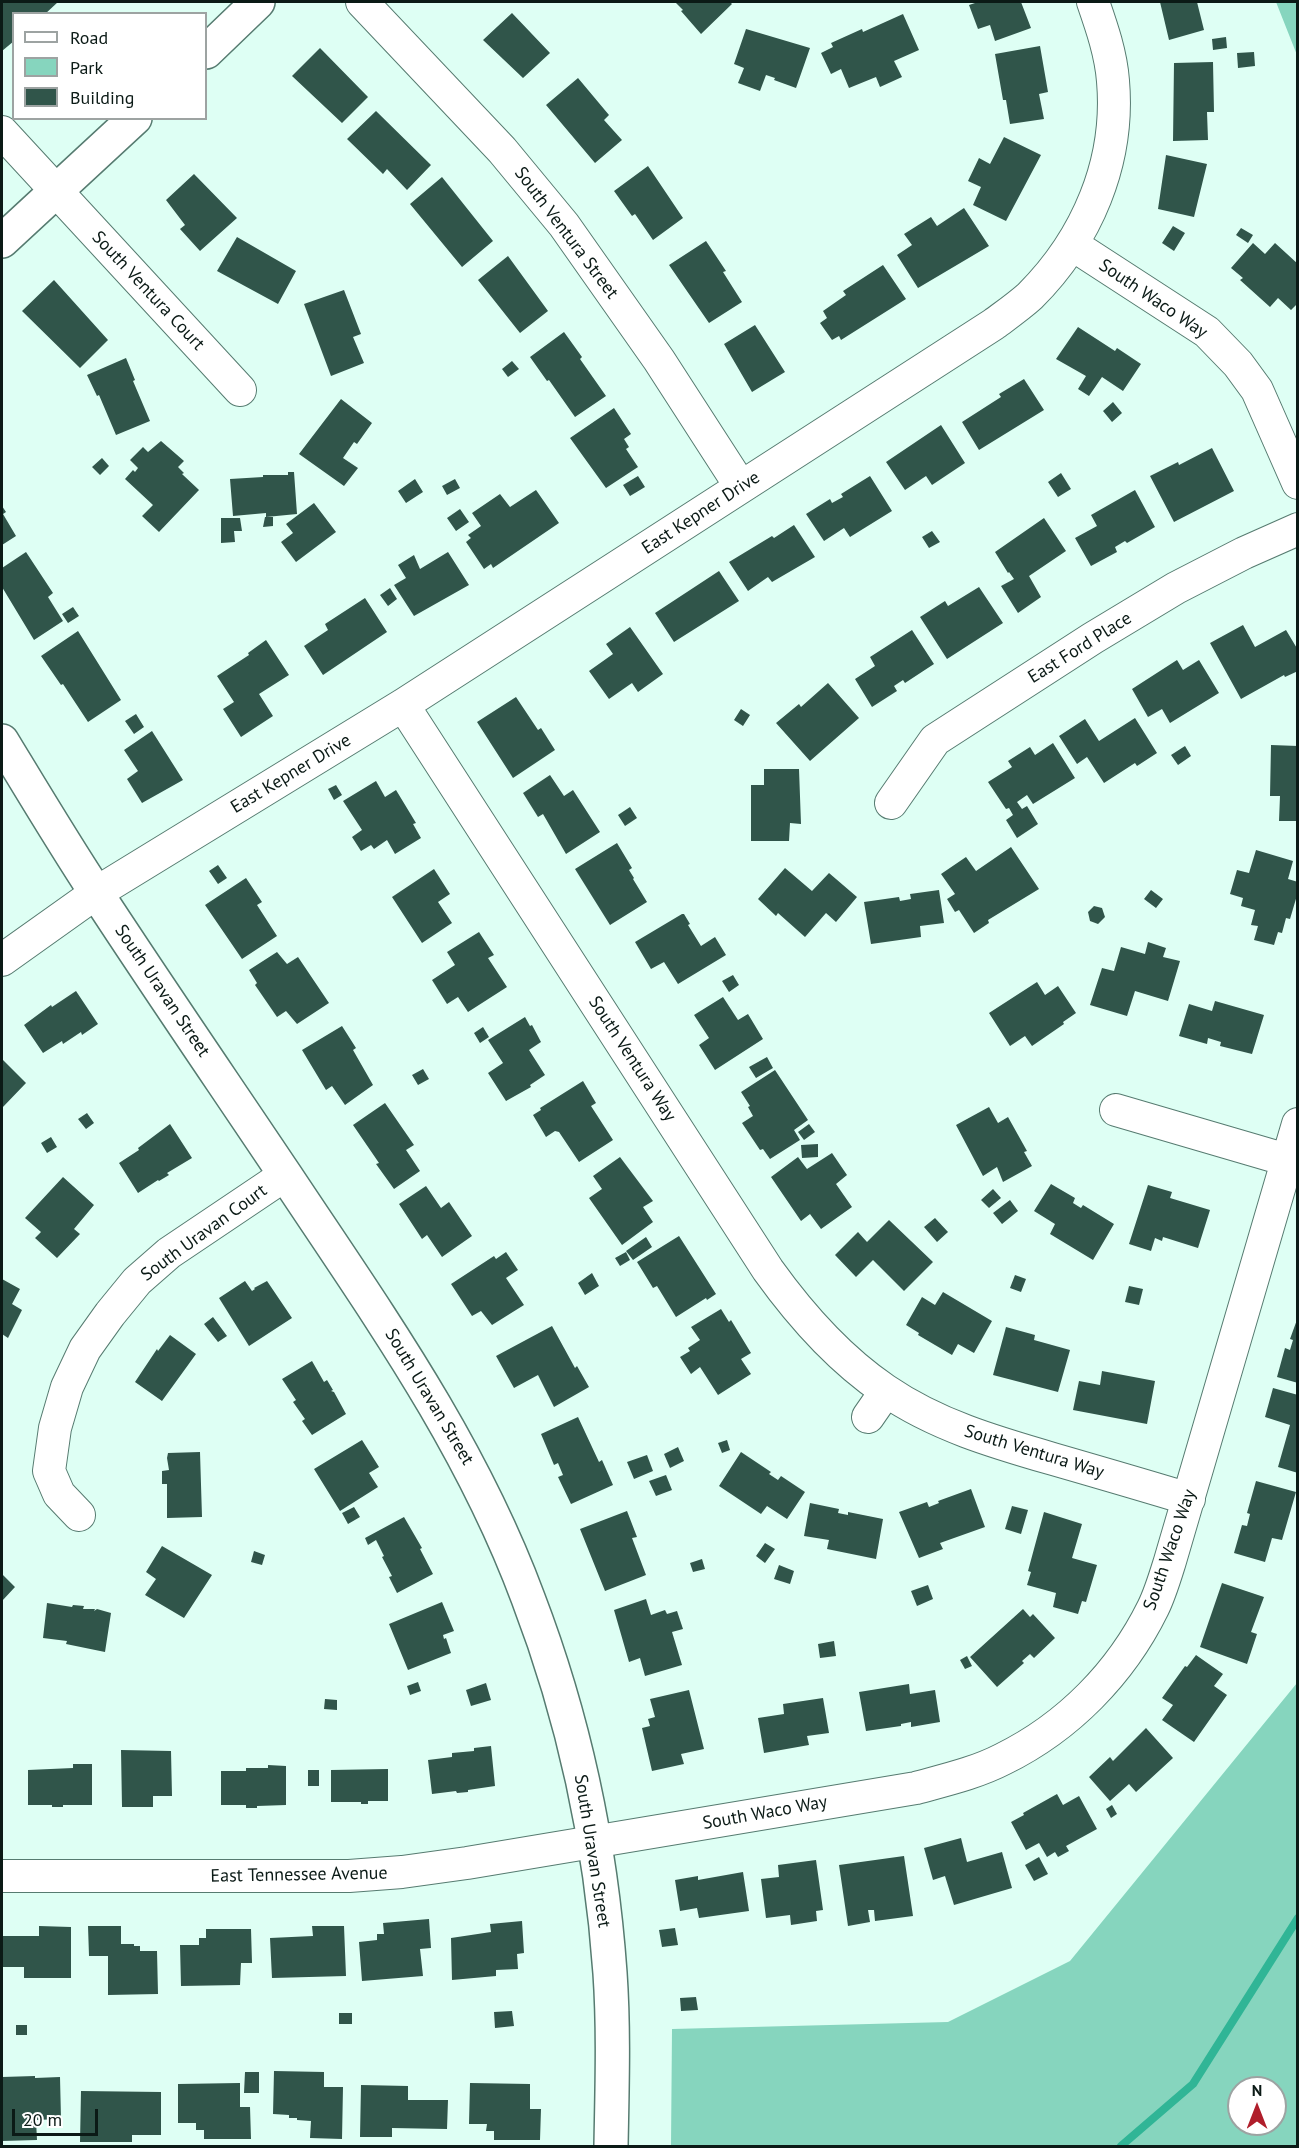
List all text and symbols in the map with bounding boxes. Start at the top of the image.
legend [12,12,207,120]
text: Road [70,26,108,49]
text: Park [70,56,103,79]
text: Building [70,86,134,109]
street label: South Ventura Street [509,163,623,303]
street label: South Ventura Court [87,227,209,355]
street label: South Waco Way [1095,255,1211,343]
street label: East Kepner Drive [638,467,764,559]
street label: East Ford Place [1024,608,1136,688]
street label: East Kepner Drive [227,730,355,818]
street label: South Uravan Street [110,921,214,1061]
street label: South Ventura Way [583,992,681,1126]
street label: South Uravan Court [137,1180,271,1286]
street label: South Uravan Street [380,1325,478,1469]
street label: South Ventura Way [962,1420,1106,1484]
street label: South Waco Way [1139,1487,1201,1613]
street label: South Uravan Street [569,1773,615,1929]
street label: South Waco Way [701,1791,829,1835]
street label: East Tennessee Avenue [210,1863,388,1887]
north arrow [1227,2076,1287,2136]
text: N [1252,2080,1262,2100]
scale bar [15,2097,100,2135]
text: 20 m [23,2108,62,2131]

